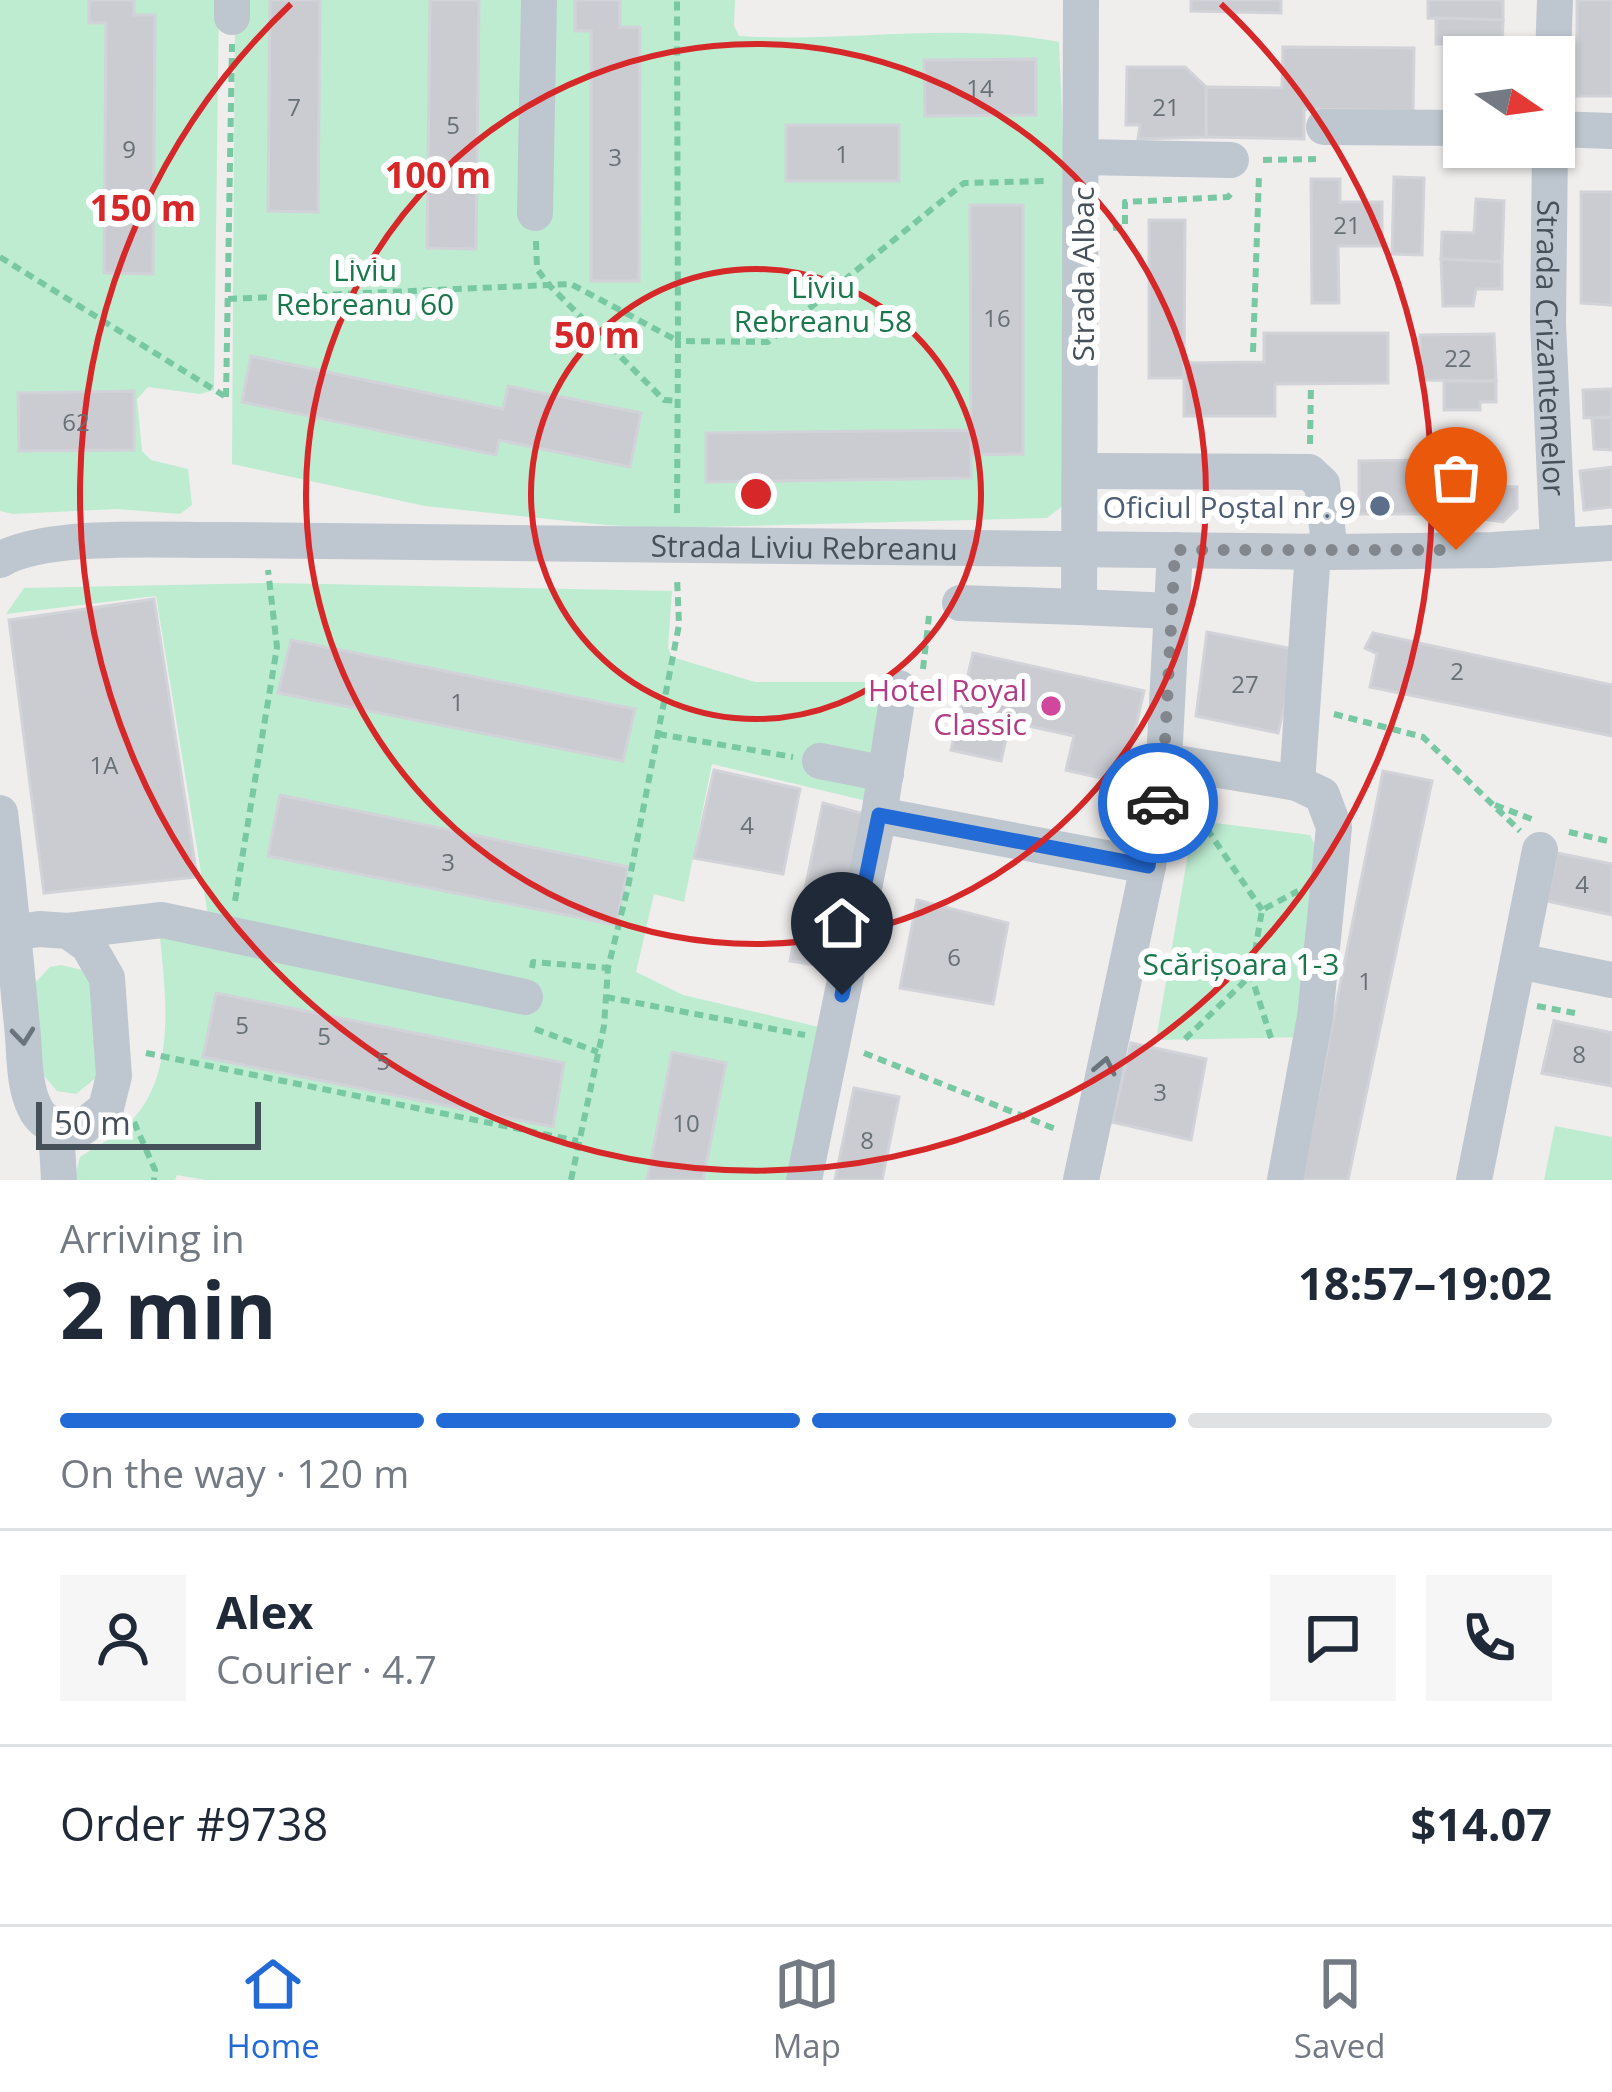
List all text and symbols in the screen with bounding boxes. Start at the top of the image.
north arrow [1443,36,1575,168]
map controls [1443,36,1575,168]
house number: 14 [966,71,994,104]
house number: 7 [287,90,301,123]
house number: 21 [1152,90,1180,123]
house number: 5 [446,108,460,141]
house number: 9 [122,132,136,165]
house number: 1 [835,137,849,170]
house number: 3 [608,140,622,173]
text: 100 m [385,150,491,199]
text: 150 m [90,183,196,232]
street label: Strada Albac [1062,187,1103,361]
street label: Strada Crizantemelor [1527,199,1576,497]
house number: 21 [1333,208,1361,241]
park label: Liviu Rebreanu 60 [276,249,454,324]
park label: Liviu Rebreanu 58 [734,266,912,341]
house number: 16 [983,301,1011,334]
text: 50 m [554,310,640,359]
house number: 22 [1444,341,1472,374]
house number: 62 [62,405,90,438]
pin [1405,427,1507,550]
icon: bag [1423,445,1489,511]
centre of rings [735,473,777,515]
place label: Oficiul Poștal nr. 9 [1103,486,1356,527]
marker: Oficiul Poștal nr. 9 [1367,493,1393,519]
street label: Strada Liviu Rebreanu [650,524,958,568]
house number: 2 [1450,654,1464,687]
house number: 27 [1231,667,1259,700]
place label: Hotel Royal Classic [868,669,1027,744]
house number: 1 [450,685,464,718]
marker: Hotel Royal Classic [1038,693,1064,719]
courier [1098,743,1218,863]
house number: 1A [90,748,119,781]
icon: car [1125,770,1191,836]
house number: 4 [740,808,754,841]
house number: 3 [441,845,455,878]
house number: 4 [1575,867,1589,900]
pin [791,872,893,995]
icon: home [809,890,875,956]
house number: 6 [947,940,961,973]
park label: Scărișoara 1-3 [1142,943,1340,984]
house number: 1 [1358,964,1372,997]
house number: 5 [235,1008,249,1041]
house number: 5 [317,1019,331,1052]
one-way arrow [10,1026,36,1046]
house number: 8 [1572,1037,1586,1070]
house number: 5 [376,1044,390,1077]
one-way arrow [1092,1056,1117,1076]
house number: 3 [1153,1075,1167,1108]
scale bar [36,1096,261,1149]
text: 50 m [54,1100,131,1145]
house number: 10 [672,1106,700,1139]
house number: 8 [860,1123,874,1156]
text: Arriving in [60,1211,245,1264]
text: 18:57–19:02 [1298,1252,1552,1313]
text: 2 min [60,1256,277,1362]
text: On the way · 120 m [60,1446,409,1499]
button: person [60,1575,186,1701]
button: chat [1270,1575,1396,1701]
button: phone [1426,1575,1552,1701]
text: Alex [216,1581,313,1642]
text: Courier · 4.7 [216,1642,437,1695]
text: Order #9738 [60,1793,328,1854]
text: $14.07 [1411,1793,1552,1854]
tab: Home [226,1951,320,2068]
tab: Map [773,1951,841,2068]
tab: Saved [1294,1951,1386,2068]

